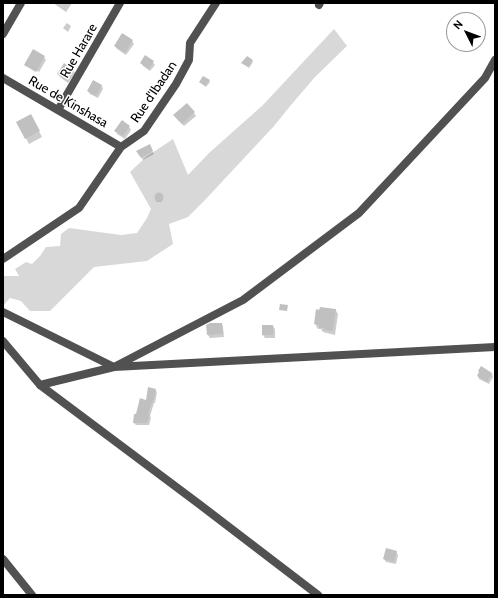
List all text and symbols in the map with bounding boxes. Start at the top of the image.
north arrow [446,12,486,52]
text: N [450,17,466,32]
street label: Rue Harare [57,21,101,81]
street label: Rue d'Ibadan [128,58,180,126]
street label: Rue de Kinshasa [26,73,110,131]

